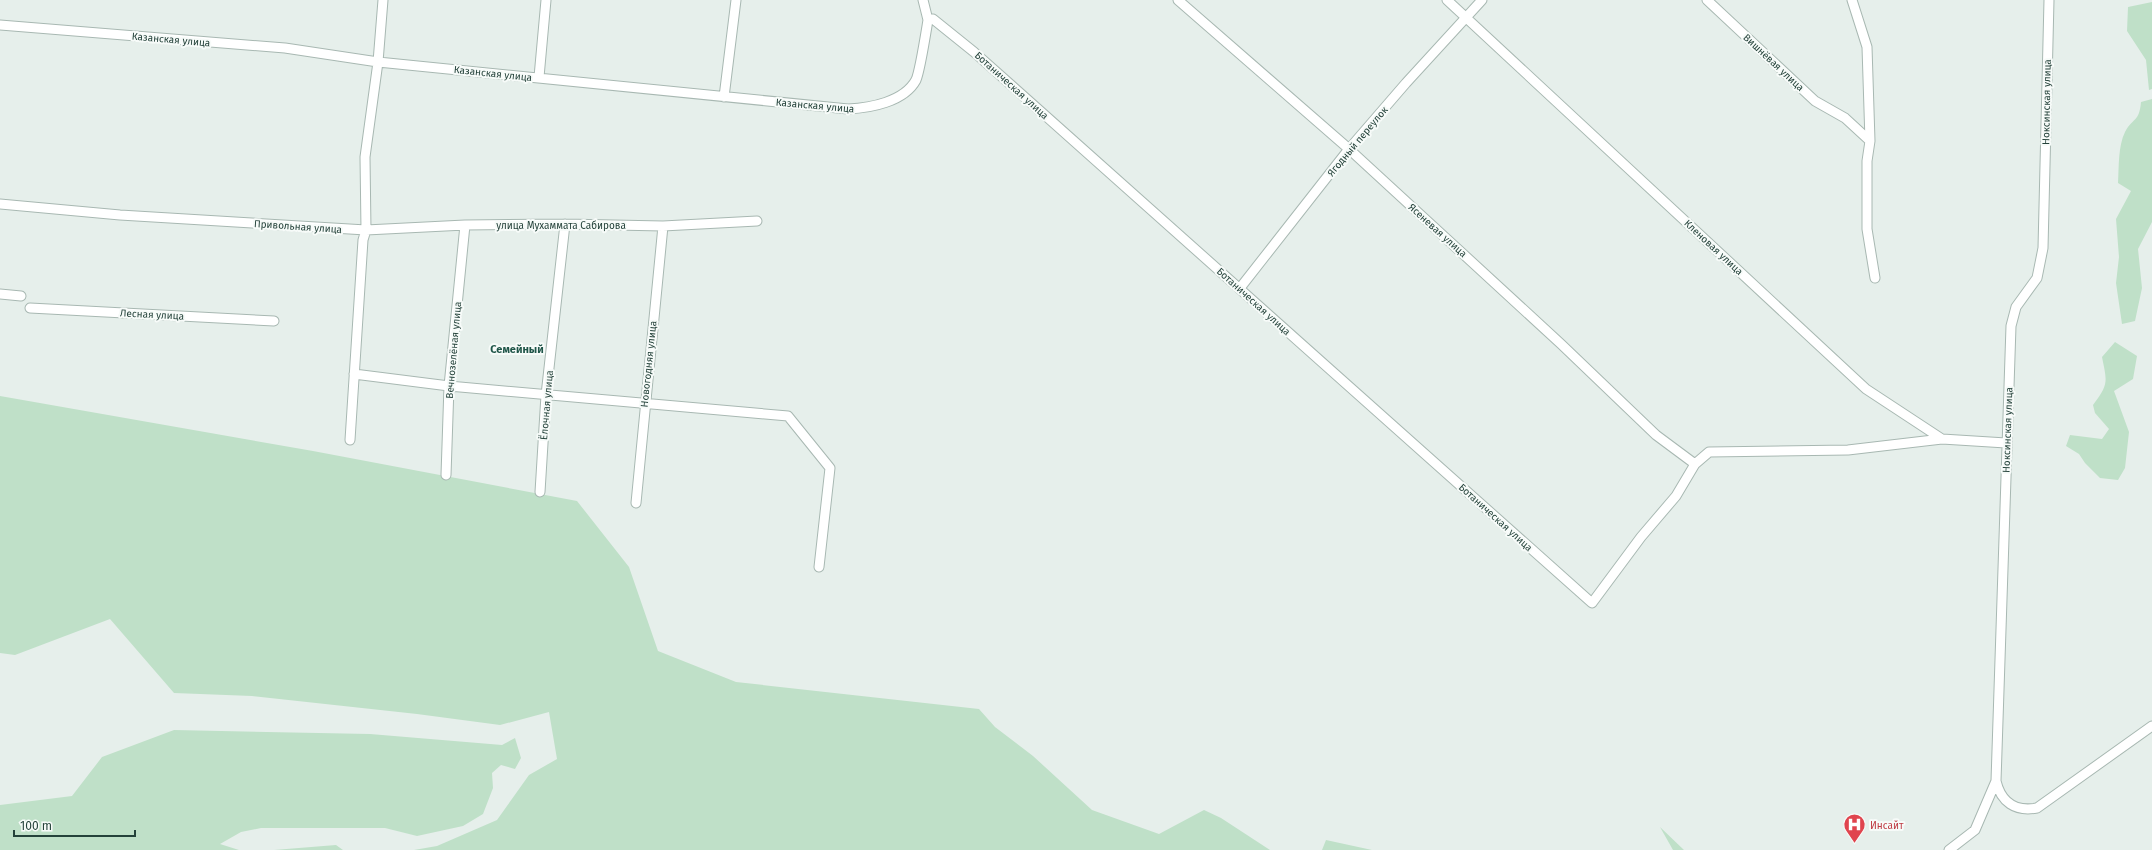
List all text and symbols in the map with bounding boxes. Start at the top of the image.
street label: Казанская улица [131,31,211,49]
street label: Вишнёвая улица [1741,31,1807,94]
street label: Ботаническая улица [972,49,1051,122]
street label: Ноксинская улица [2040,59,2054,145]
street label: Казанская улица [453,64,533,84]
street label: Казанская улица [775,97,855,115]
street label: Ягодный переулок [1325,104,1391,179]
street label: Ясеневая улица [1406,201,1469,260]
street label: Кленовая улица [1681,217,1745,278]
street label: Привольная улица [253,218,342,236]
street label: улица Мухаммата Сабирова [496,220,626,232]
street label: Ботаническая улица [1214,265,1293,338]
street label: Вечнозелёная улица [443,301,464,399]
street label: Лесная улица [120,307,184,323]
street label: Новогодняя улица [638,320,660,408]
district label: Семейный [490,343,544,356]
street label: Ёлочная улица [536,370,556,440]
street label: Ноксинская улица [2001,387,2015,473]
street label: Ботаническая улица [1456,481,1535,554]
scale bar [14,812,135,838]
hospital icon: Инсайт [1842,812,1868,845]
text: 100 m [20,819,52,833]
place label: Инсайт [1870,820,1904,832]

